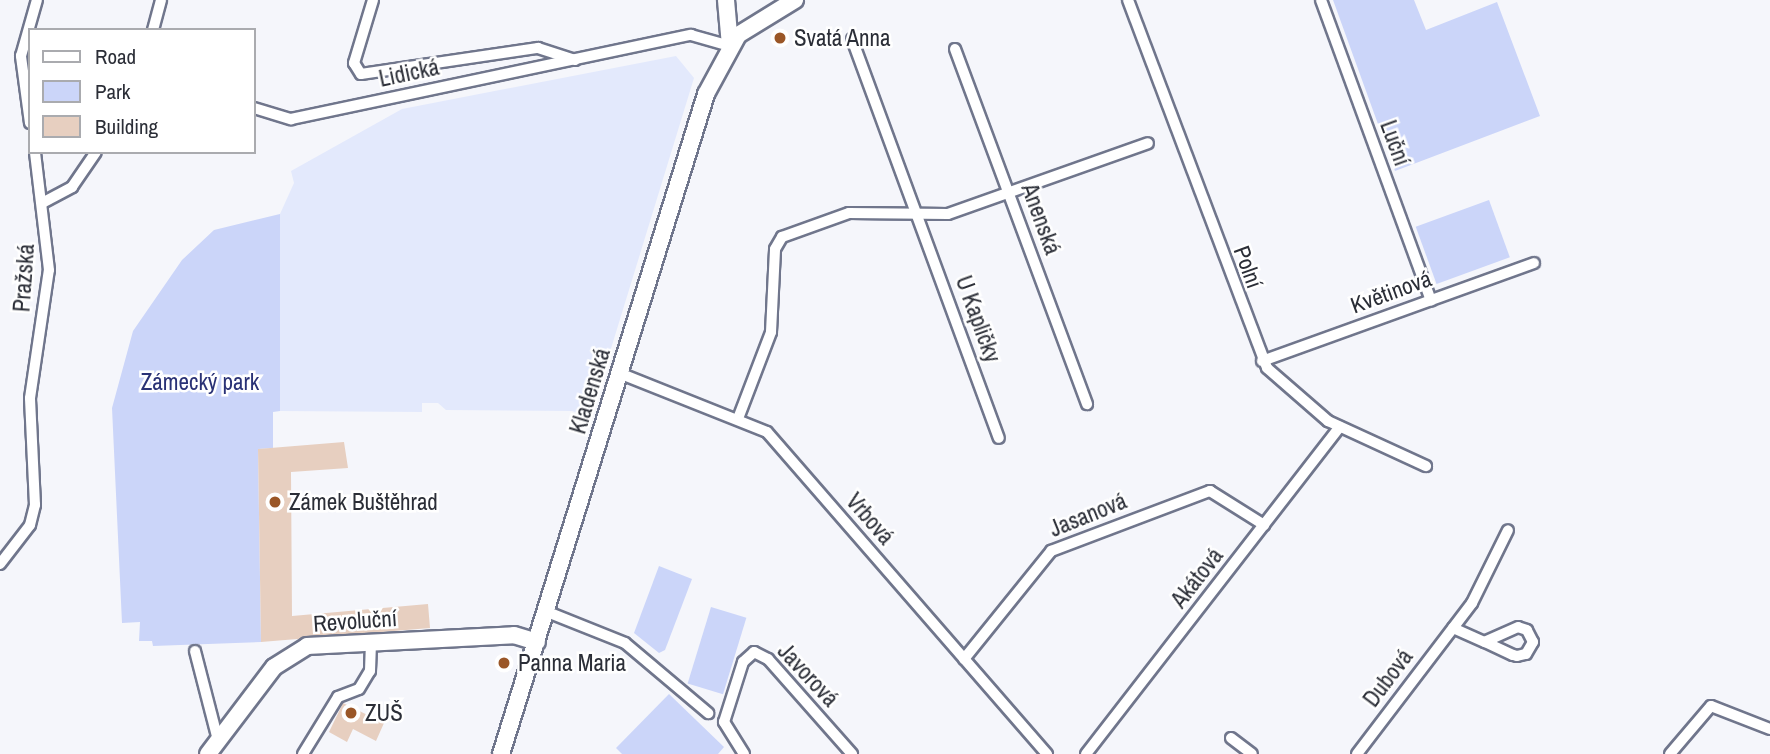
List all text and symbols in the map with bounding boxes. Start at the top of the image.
place label: Svatá Anna [794,24,892,52]
legend [28,28,256,154]
marker: Svatá Anna [772,30,788,46]
text: Road [95,42,136,71]
street label: Lidická [376,53,442,93]
text: Park [95,77,130,106]
text: Building [95,112,158,141]
street label: Luční [1374,117,1416,169]
street label: Anenská [1015,180,1067,258]
street label: Polní [1228,242,1268,292]
street label: Pražská [8,243,40,313]
street label: Květinová [1347,265,1435,319]
street label: U Kapličky [950,272,1006,366]
street label: Kladenská [564,345,616,437]
park label: Zámecký park [141,368,259,396]
street label: Jasanová [1045,487,1131,543]
place label: Zámek Buštěhrad [289,488,438,516]
street label: Vrbová [840,488,900,550]
marker: Zámek Buštěhrad [267,494,283,510]
street label: Akátová [1165,543,1229,613]
street label: Revoluční [312,604,398,638]
street label: Javorová [772,638,844,712]
street label: Dubová [1357,644,1419,712]
place label: Panna Maria [518,649,626,677]
marker: Panna Maria [496,655,512,671]
place label: ZUŠ [365,699,403,727]
marker: ZUŠ [343,705,359,721]

